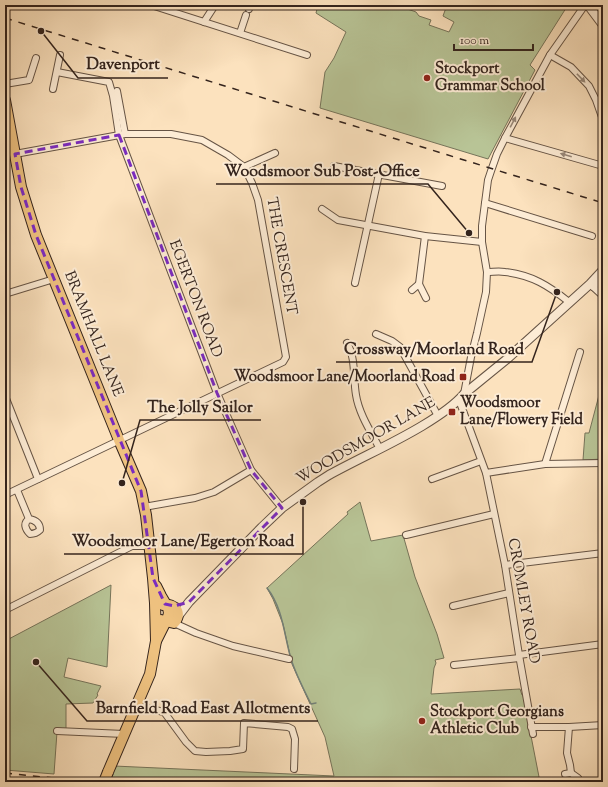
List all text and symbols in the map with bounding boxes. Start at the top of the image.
scale bar [454,26,533,52]
text: 100 m [460,32,489,50]
callout: Davenport [78,50,168,78]
text: Davenport [86,54,160,77]
place label: Stockport Grammar School [435,59,546,97]
marker: Stockport Grammar School [422,73,432,83]
one-way arrow [577,73,586,83]
one-way arrow [510,117,516,128]
one-way arrow [559,152,572,158]
callout: Woodsmoor Sub Post-Office [216,156,428,184]
text: Woodsmoor Sub Post-Office [224,161,420,184]
street label: THE CRESCENT [260,195,302,317]
street label: EGERTON ROAD [163,237,227,361]
street label: BRAMHALL LANE [58,268,128,400]
callout: Crossway/Moorland Road [336,334,532,362]
text: Crossway/Moorland Road [344,339,525,362]
place label: Woodsmoor Lane/Moorland Road [234,367,456,388]
marker: Woodsmoor Lane/Moorland Road [458,372,468,382]
callout: The Jolly Sailor [140,392,261,420]
street label: WOODSMOOR LANE [292,392,440,490]
place label: Woodsmoor Lane/Flowery Field [460,393,584,431]
text: The Jolly Sailor [147,397,254,420]
marker: Woodsmoor Lane/Flowery Field [447,407,457,417]
callout: Woodsmoor Lane/Egerton Road [64,526,303,554]
text: Woodsmoor Lane/Egerton Road [72,531,295,554]
street label: CROMLEY ROAD [502,537,544,666]
callout: Barnfield Road East Allotments [87,693,318,721]
text: Barnfield Road East Allotments [96,698,310,721]
place label: Stockport Georgians Athletic Club [430,702,564,740]
marker: Stockport Georgians Athletic Club [417,716,427,726]

